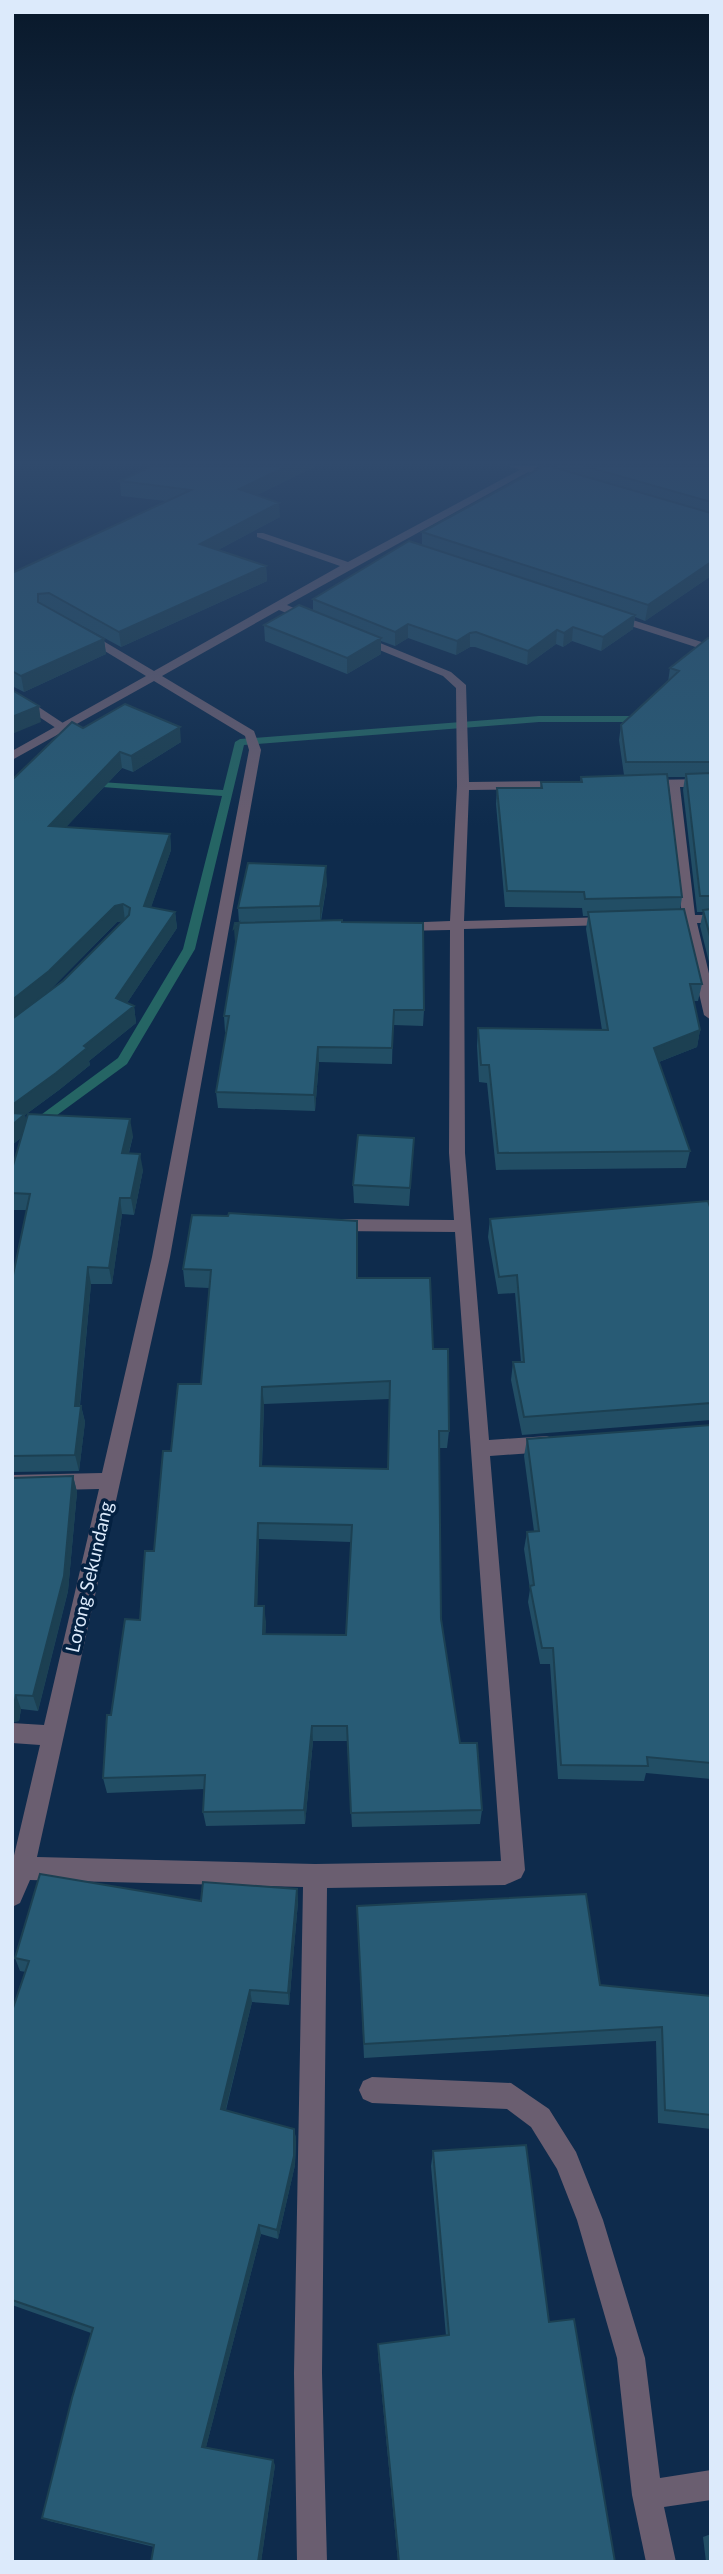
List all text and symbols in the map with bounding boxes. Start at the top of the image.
street label: Lorong Sekundang [60,1499,117,1655]

